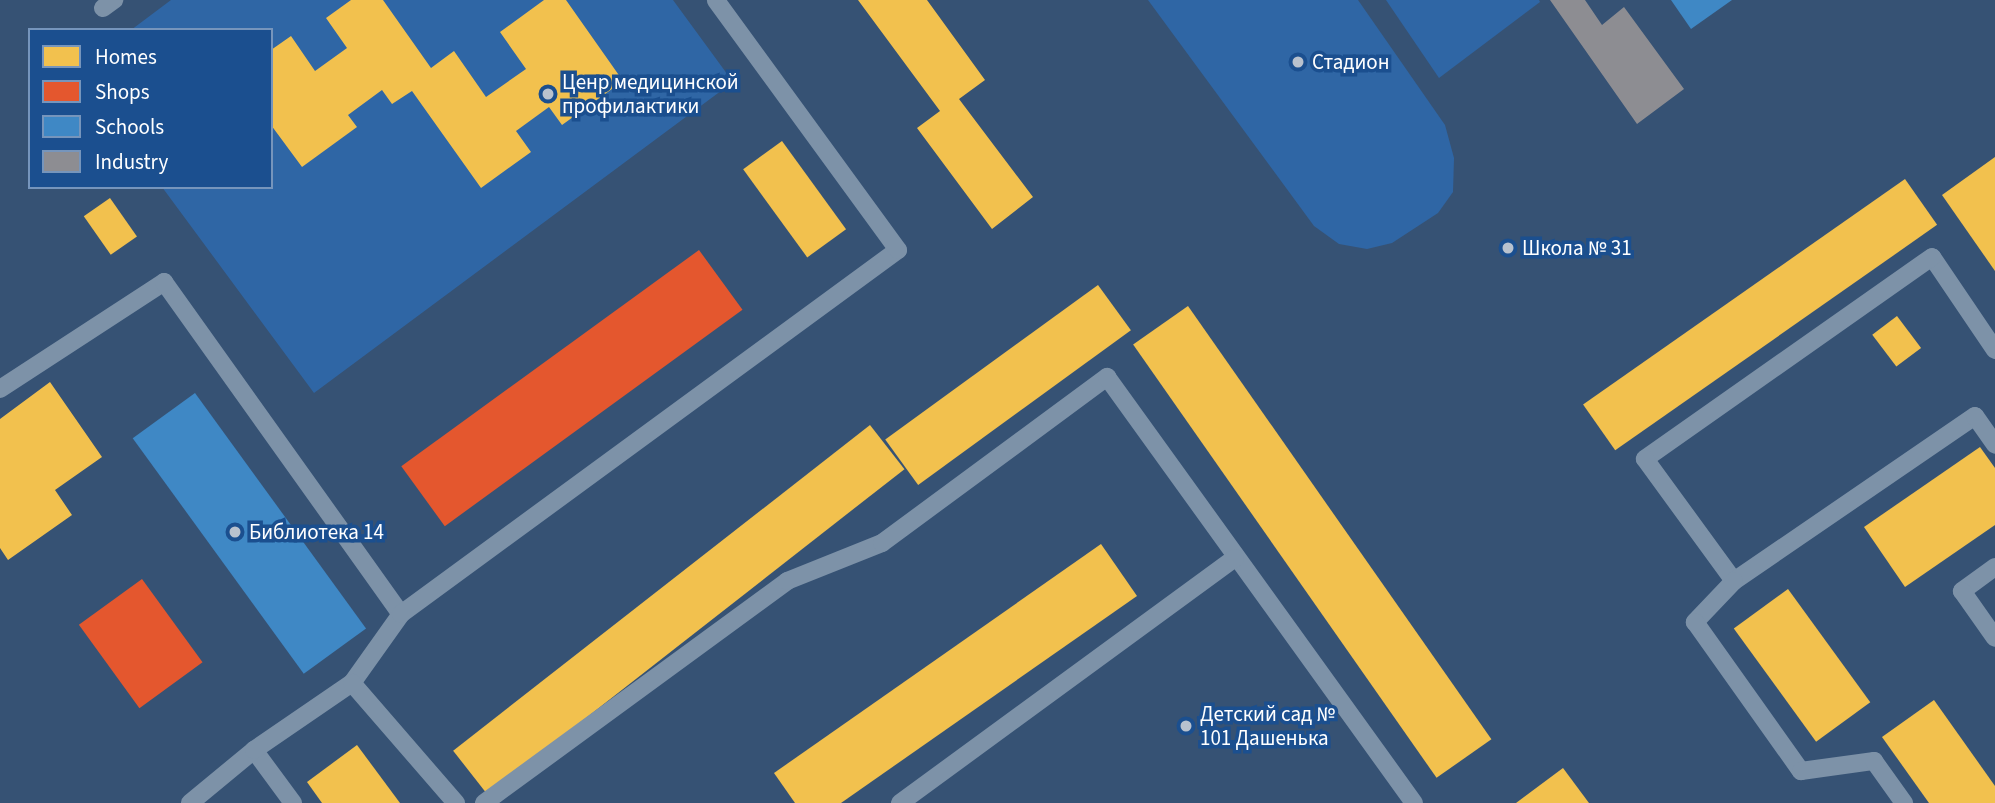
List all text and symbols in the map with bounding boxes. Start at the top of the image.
legend [28,28,273,189]
text: Homes [95,42,157,72]
place label: Стадион [1312,49,1389,75]
marker: Стадион [1290,54,1306,70]
place label: Ценр медицинской профилактики [562,69,739,119]
text: Shops [95,77,149,107]
marker: Ценр медицинской профилактики [540,86,556,102]
text: Schools [95,112,164,142]
text: Industry [95,147,168,177]
place label: Школа № 31 [1522,235,1632,261]
marker: Школа № 31 [1500,240,1516,256]
place label: Библиотека 14 [249,519,384,545]
marker: Библиотека 14 [227,524,243,540]
place label: Детский сад № 101 Дашенька [1200,701,1335,751]
marker: Детский сад № 101 Дашенька [1178,718,1194,734]

